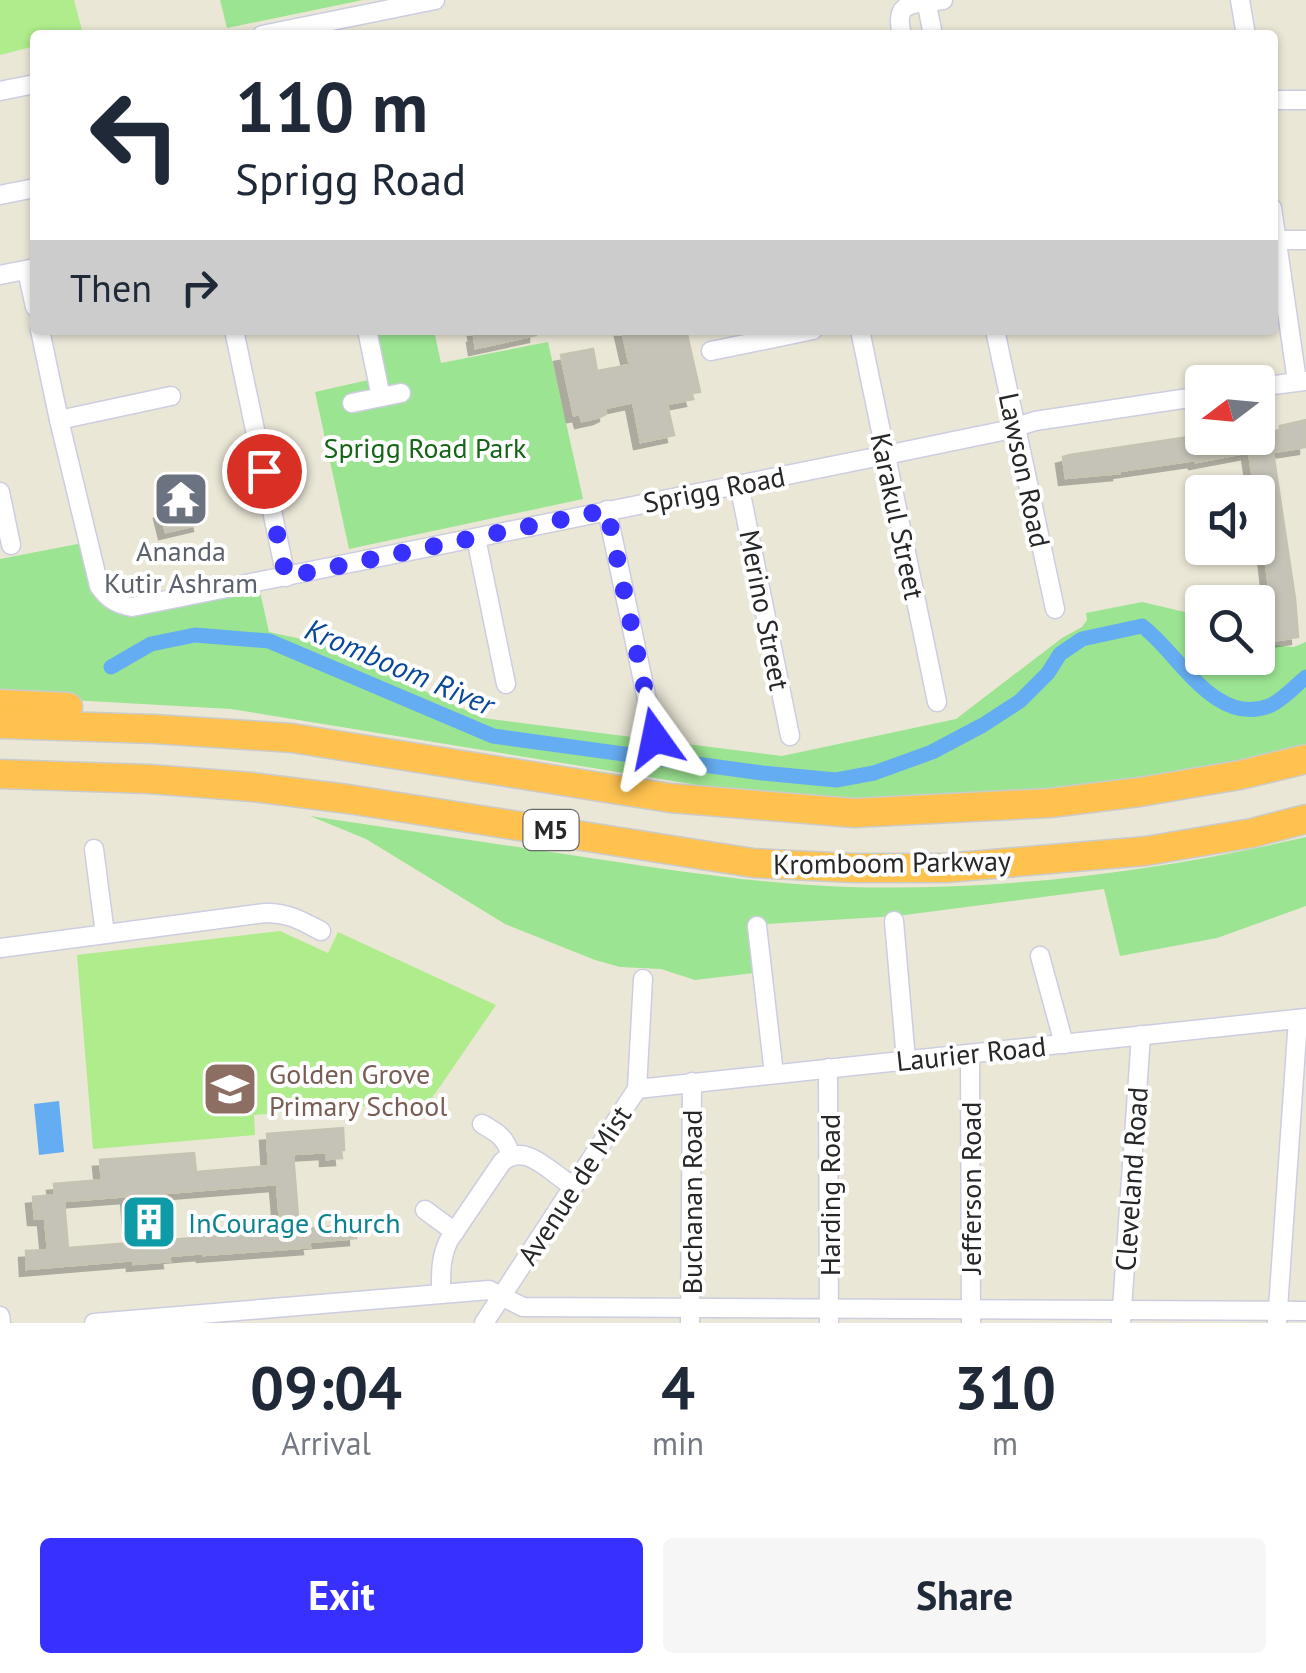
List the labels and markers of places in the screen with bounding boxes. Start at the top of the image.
pin [222,429,307,514]
temple icon: Ananda Kutir Ashram [151,469,211,529]
place label: Ananda Kutir Ashram [104,532,258,601]
place label: Golden Grove Primary School [269,1055,447,1124]
school or university icon: Golden Grove Primary School [200,1059,260,1119]
building icon: InCourage Church [119,1192,179,1252]
place label: InCourage Church [188,1204,401,1241]

